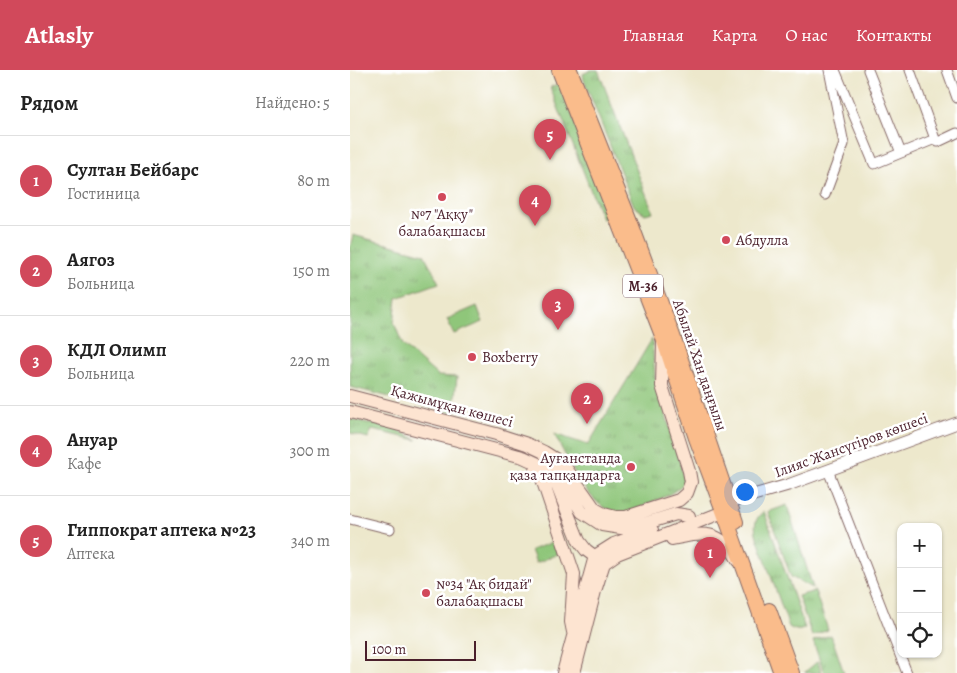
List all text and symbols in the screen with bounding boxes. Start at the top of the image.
text: Atlasly [25,19,93,51]
text: Главная [623,23,684,47]
text: Карта [712,23,757,47]
text: О нас [785,23,828,47]
text: Контакты [856,23,932,47]
text: Рядом [20,89,78,117]
text: Найдено: 5 [255,92,330,114]
pin: 5 [534,119,566,160]
text: Султан Бейбарс [67,157,199,183]
text: 1 [33,170,39,192]
text: 80 m [297,170,330,192]
text: Гостиница [67,183,140,205]
pin: 4 [519,185,551,226]
marker: №7 "Аққу" балабақшасы [436,191,448,203]
place label: №7 "Аққу" балабақшасы [398,204,486,241]
place label: Абдулла [735,230,789,250]
marker: Абдулла [720,234,732,246]
text: Аягоз [67,247,115,273]
text: 2 [32,260,40,282]
text: 150 m [293,260,330,282]
text: Больница [67,273,135,295]
road number: M-36 [623,275,663,298]
pin: 3 [542,289,574,330]
street label: Абылай Хан даңғылы [668,296,732,433]
text: КДЛ Олимп [67,337,167,363]
place label: Boxberry [482,347,538,367]
text: 3 [33,350,39,372]
text: 220 m [290,350,330,372]
marker: Boxberry [466,351,478,363]
text: Больница [67,363,135,385]
street label: Қажымұқан көшесі [389,380,515,432]
pin: 2 [571,383,603,424]
street label: Ілияс Жансүгіров көшесі [772,408,930,482]
text: Ануар [67,427,118,453]
text: 4 [32,440,40,462]
text: 300 m [290,440,330,462]
place label: Ауғанстанда қаза тапқандарға [509,448,621,485]
text: Кафе [67,453,101,475]
marker: Ауғанстанда қаза тапқандарға [625,461,637,473]
your location [732,479,758,505]
text: Гиппократ аптека №23 [67,517,256,543]
map controls [897,523,942,658]
button: + [897,523,942,568]
text: 5 [33,530,39,552]
text: 340 m [291,530,330,552]
pin: 1 [694,537,726,578]
text: Аптека [67,543,115,565]
button: − [897,568,942,613]
place label: №34 "Ақ бидай" балабақшасы [436,574,532,611]
marker: №34 "Ақ бидай" балабақшасы [420,587,432,599]
button: locate [897,613,942,658]
scale bar [365,638,476,661]
text: 100 m [372,640,406,659]

